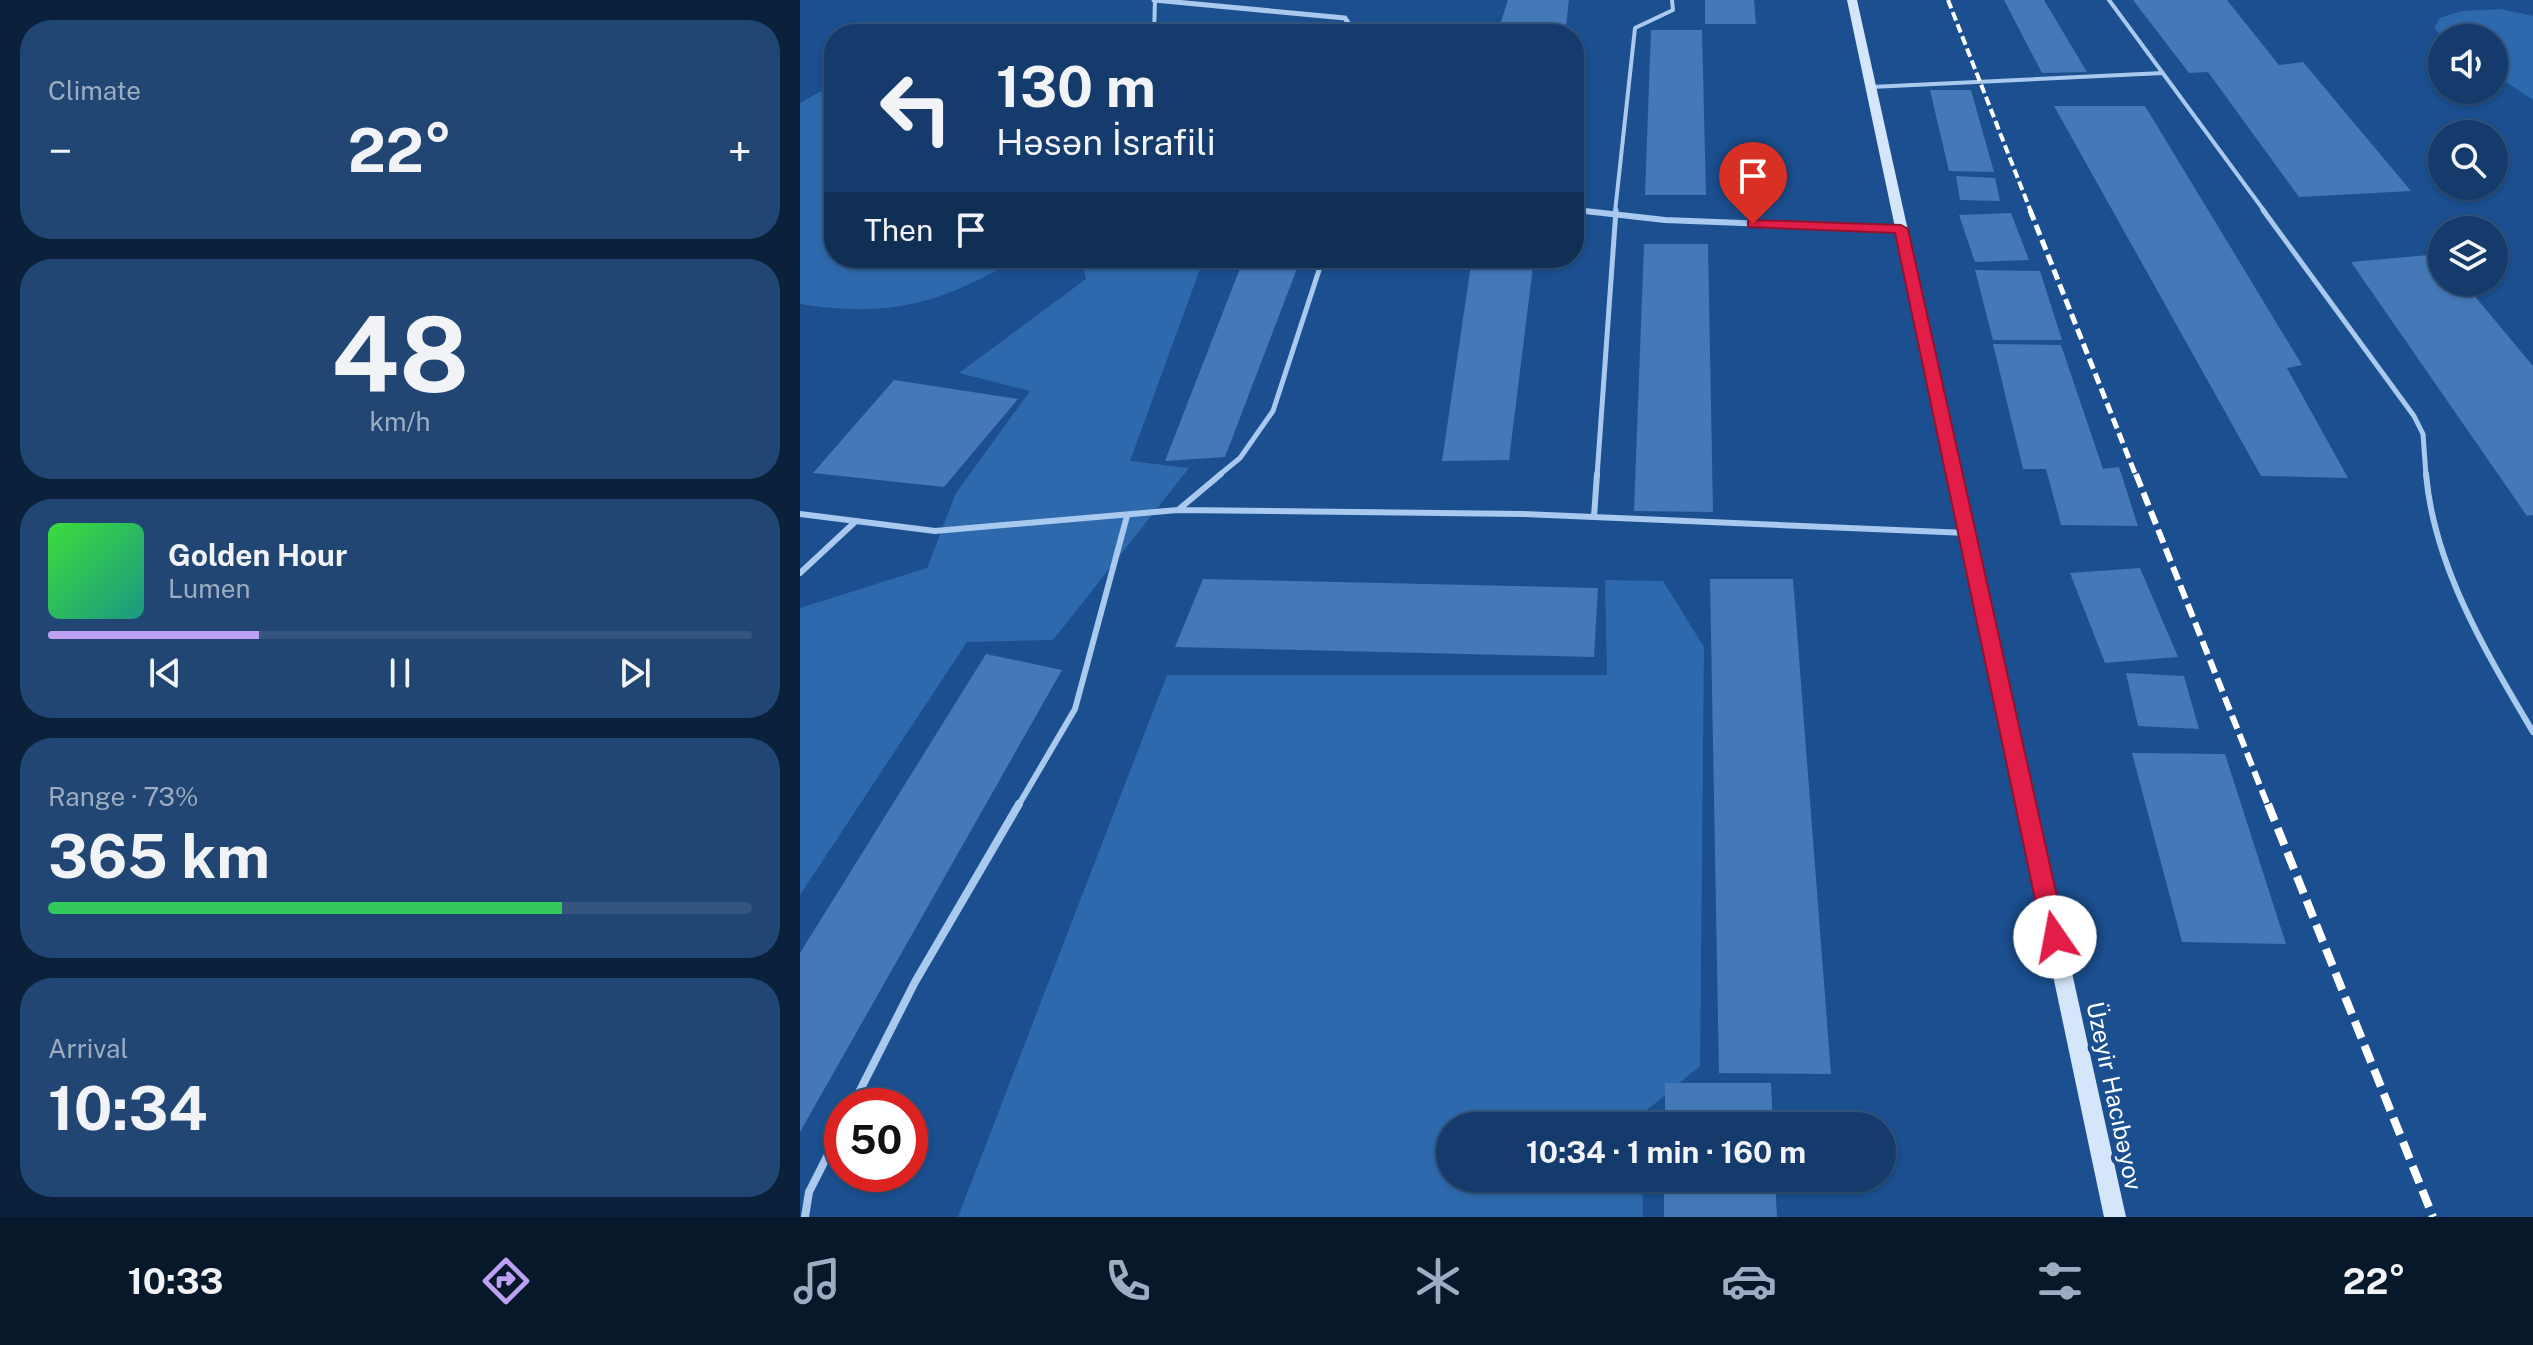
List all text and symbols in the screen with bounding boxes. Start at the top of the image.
map controls [2428,24,2508,296]
button: sound [2428,24,2508,104]
text: 130 m [996,54,1156,120]
icon: left [864,56,968,160]
text: Climate [48,75,141,106]
text: 22° [348,115,452,186]
button: search [2428,120,2508,200]
text: Həsən İsrafili [996,121,1216,163]
text: − [48,125,72,177]
text: + [728,125,752,177]
pin [1719,142,1787,224]
icon: arrive [1731,154,1775,198]
icon: arrive [949,208,993,252]
text: Then [864,212,933,248]
button: layers [2428,216,2508,296]
text: 48 [331,293,469,415]
text: km/h [369,406,431,437]
text: Golden Hour [168,537,347,573]
text: Lumen [168,573,251,604]
icon: previous [143,651,187,695]
icon: pause [378,651,422,695]
icon: next [613,651,657,695]
text: Range · 73% [48,781,198,812]
text: 365 km [48,821,270,892]
position arrow [2013,895,2097,979]
street label: Üzeyir Hacıbəyov [2081,999,2150,1193]
text: Arrival [48,1033,128,1064]
text: 10:34 [48,1073,208,1144]
speed limit sign: 50 [824,1088,928,1192]
text: 10:34 · 1 min · 160 m [1526,1134,1806,1170]
icon: directions [478,1253,534,1309]
icon: music [789,1253,845,1309]
icon: phone [1100,1253,1156,1309]
icon: climate [1410,1253,1466,1309]
icon: car [1721,1253,1777,1309]
icon: filters [2032,1253,2088,1309]
text: 10:33 [127,1260,223,1302]
text: 22° [2343,1260,2406,1302]

